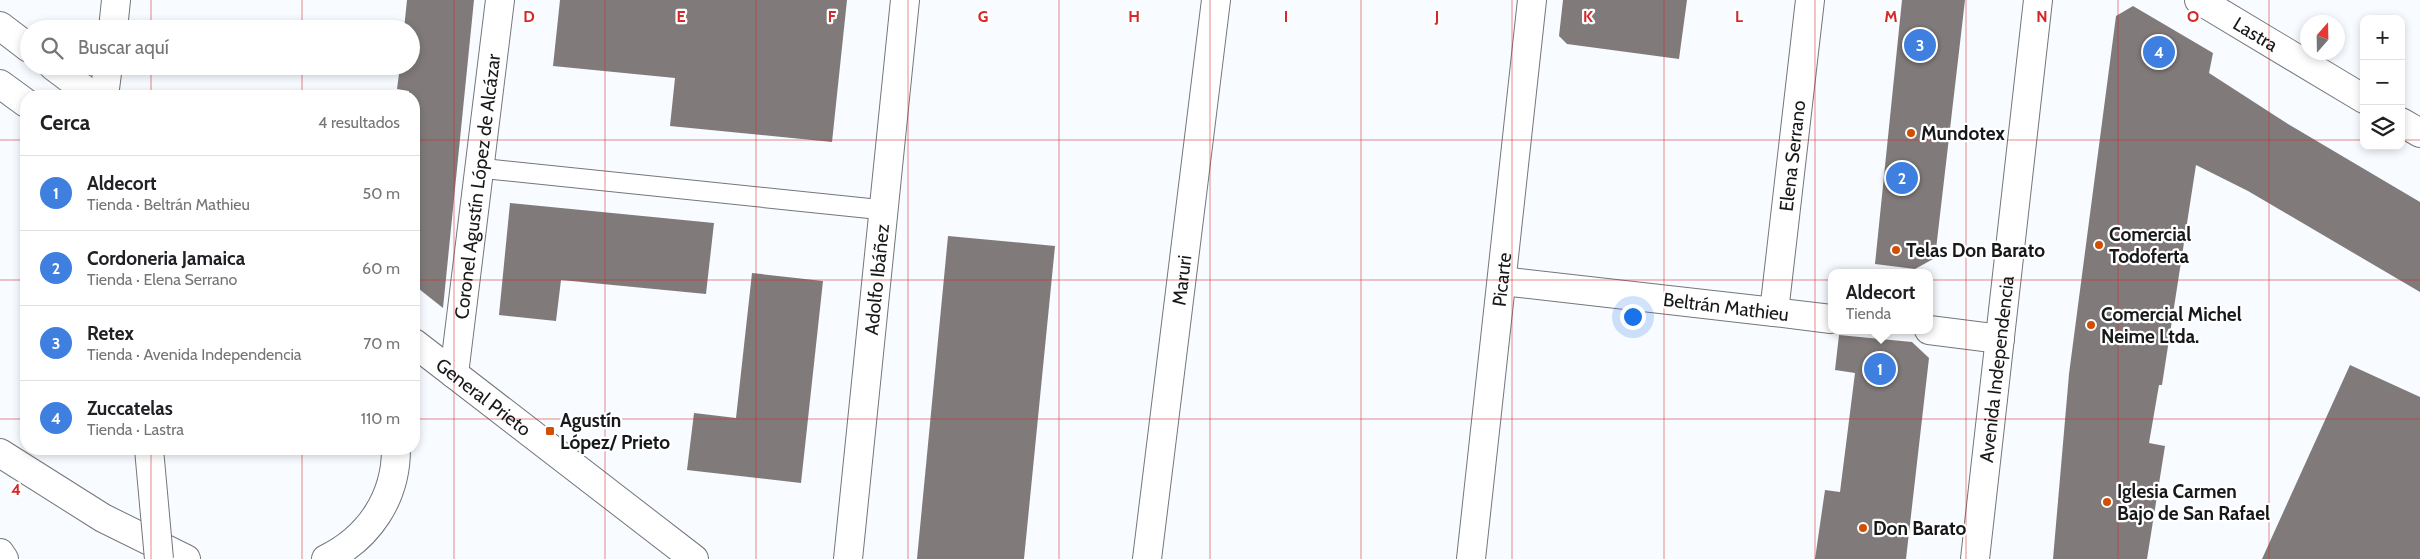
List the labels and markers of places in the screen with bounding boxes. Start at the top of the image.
pin: 3 [1904,26,1936,64]
pin: 4 [2143,33,2175,71]
place label: Mundotex [1921,122,2005,145]
marker: Mundotex [1905,127,1917,139]
pin: 2 [1886,159,1918,197]
place label: Comercial Todoferta [2109,223,2191,268]
place label: Telas Don Barato [1906,239,2045,262]
marker: Comercial Todoferta [2093,239,2105,251]
marker: Telas Don Barato [1890,244,1902,256]
place label: Comercial Michel Neime Ltda. [2101,303,2242,348]
marker: Comercial Michel Neime Ltda. [2085,319,2097,331]
pin: 1 [1864,350,1896,388]
place label: Agustín López/ Prieto [560,409,670,454]
marker: Agustín López/ Prieto [544,425,556,437]
place label: Iglesia Carmen Bajo de San Rafael [2117,480,2270,525]
marker: Iglesia Carmen Bajo de San Rafael [2101,496,2113,508]
place label: Don Barato [1873,517,1967,540]
marker: Don Barato [1857,522,1869,534]

